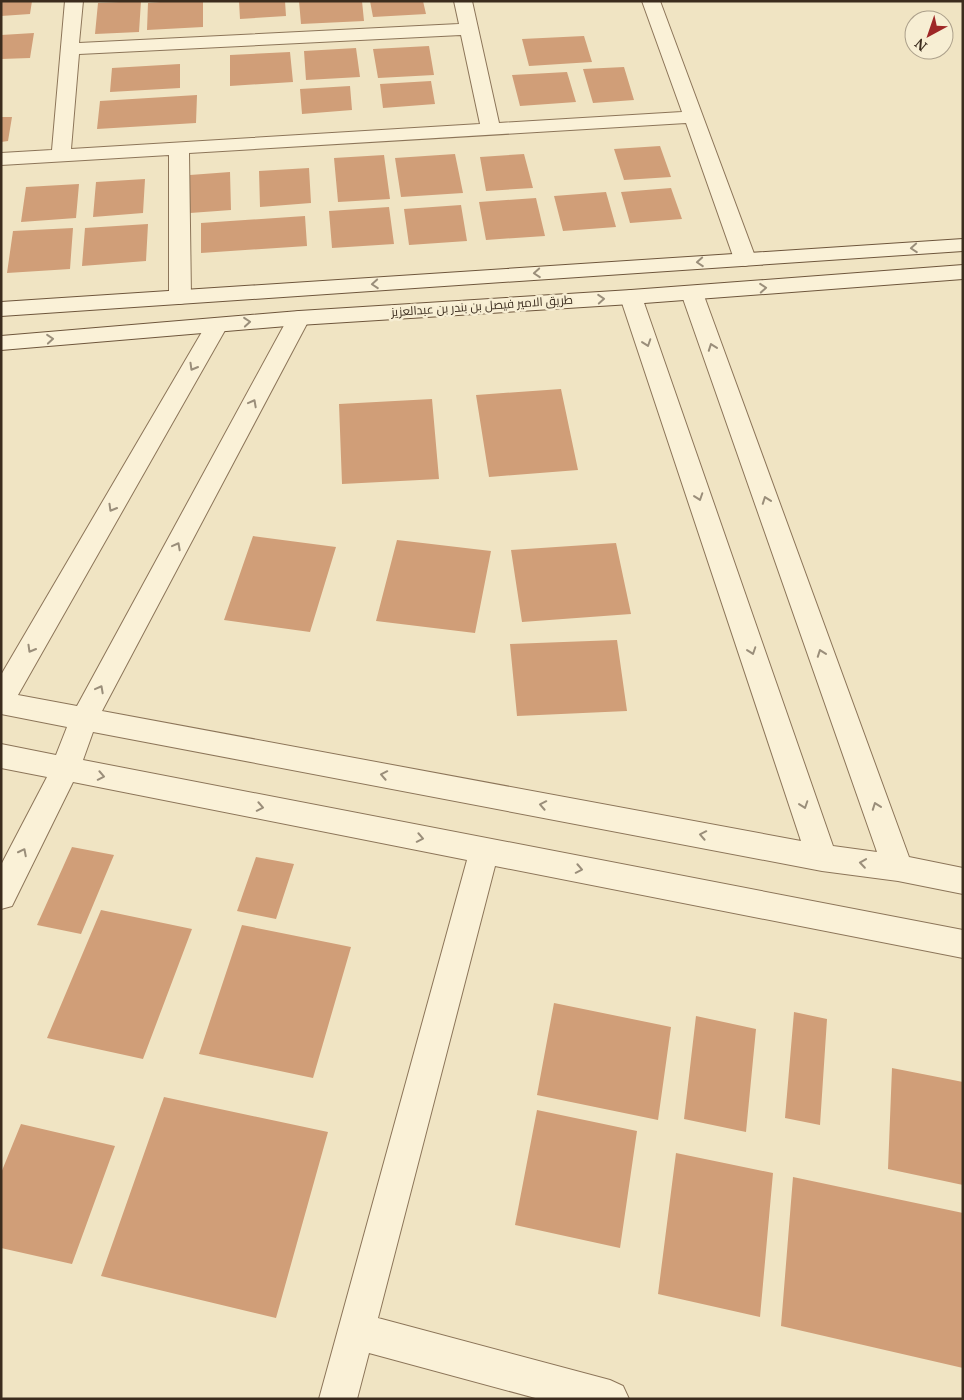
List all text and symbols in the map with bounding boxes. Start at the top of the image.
north arrow [904,10,954,60]
text: N [910,34,930,56]
one-way arrow [910,243,918,254]
one-way arrow [695,256,703,267]
one-way arrow [533,267,541,278]
one-way arrow [371,278,379,289]
one-way arrow [759,282,767,293]
street label: طريق الامير فيصل بن بندر بن عبدالعزيز [390,292,573,319]
one-way arrow [597,294,605,305]
one-way arrow [243,317,251,328]
one-way arrow [46,333,54,344]
one-way arrow [641,338,651,347]
one-way arrow [707,343,717,352]
one-way arrow [189,362,199,371]
one-way arrow [247,399,257,408]
one-way arrow [694,492,704,501]
one-way arrow [762,496,772,505]
one-way arrow [108,503,118,512]
one-way arrow [171,542,181,551]
one-way arrow [27,643,37,652]
one-way arrow [746,646,756,655]
one-way arrow [817,649,827,658]
one-way arrow [94,686,104,695]
one-way arrow [96,770,105,780]
one-way arrow [379,771,388,781]
one-way arrow [798,800,808,808]
one-way arrow [256,801,265,812]
one-way arrow [539,801,548,811]
one-way arrow [872,802,882,811]
one-way arrow [699,831,707,841]
one-way arrow [415,832,424,843]
one-way arrow [17,848,27,857]
one-way arrow [859,859,867,869]
one-way arrow [575,864,583,874]

